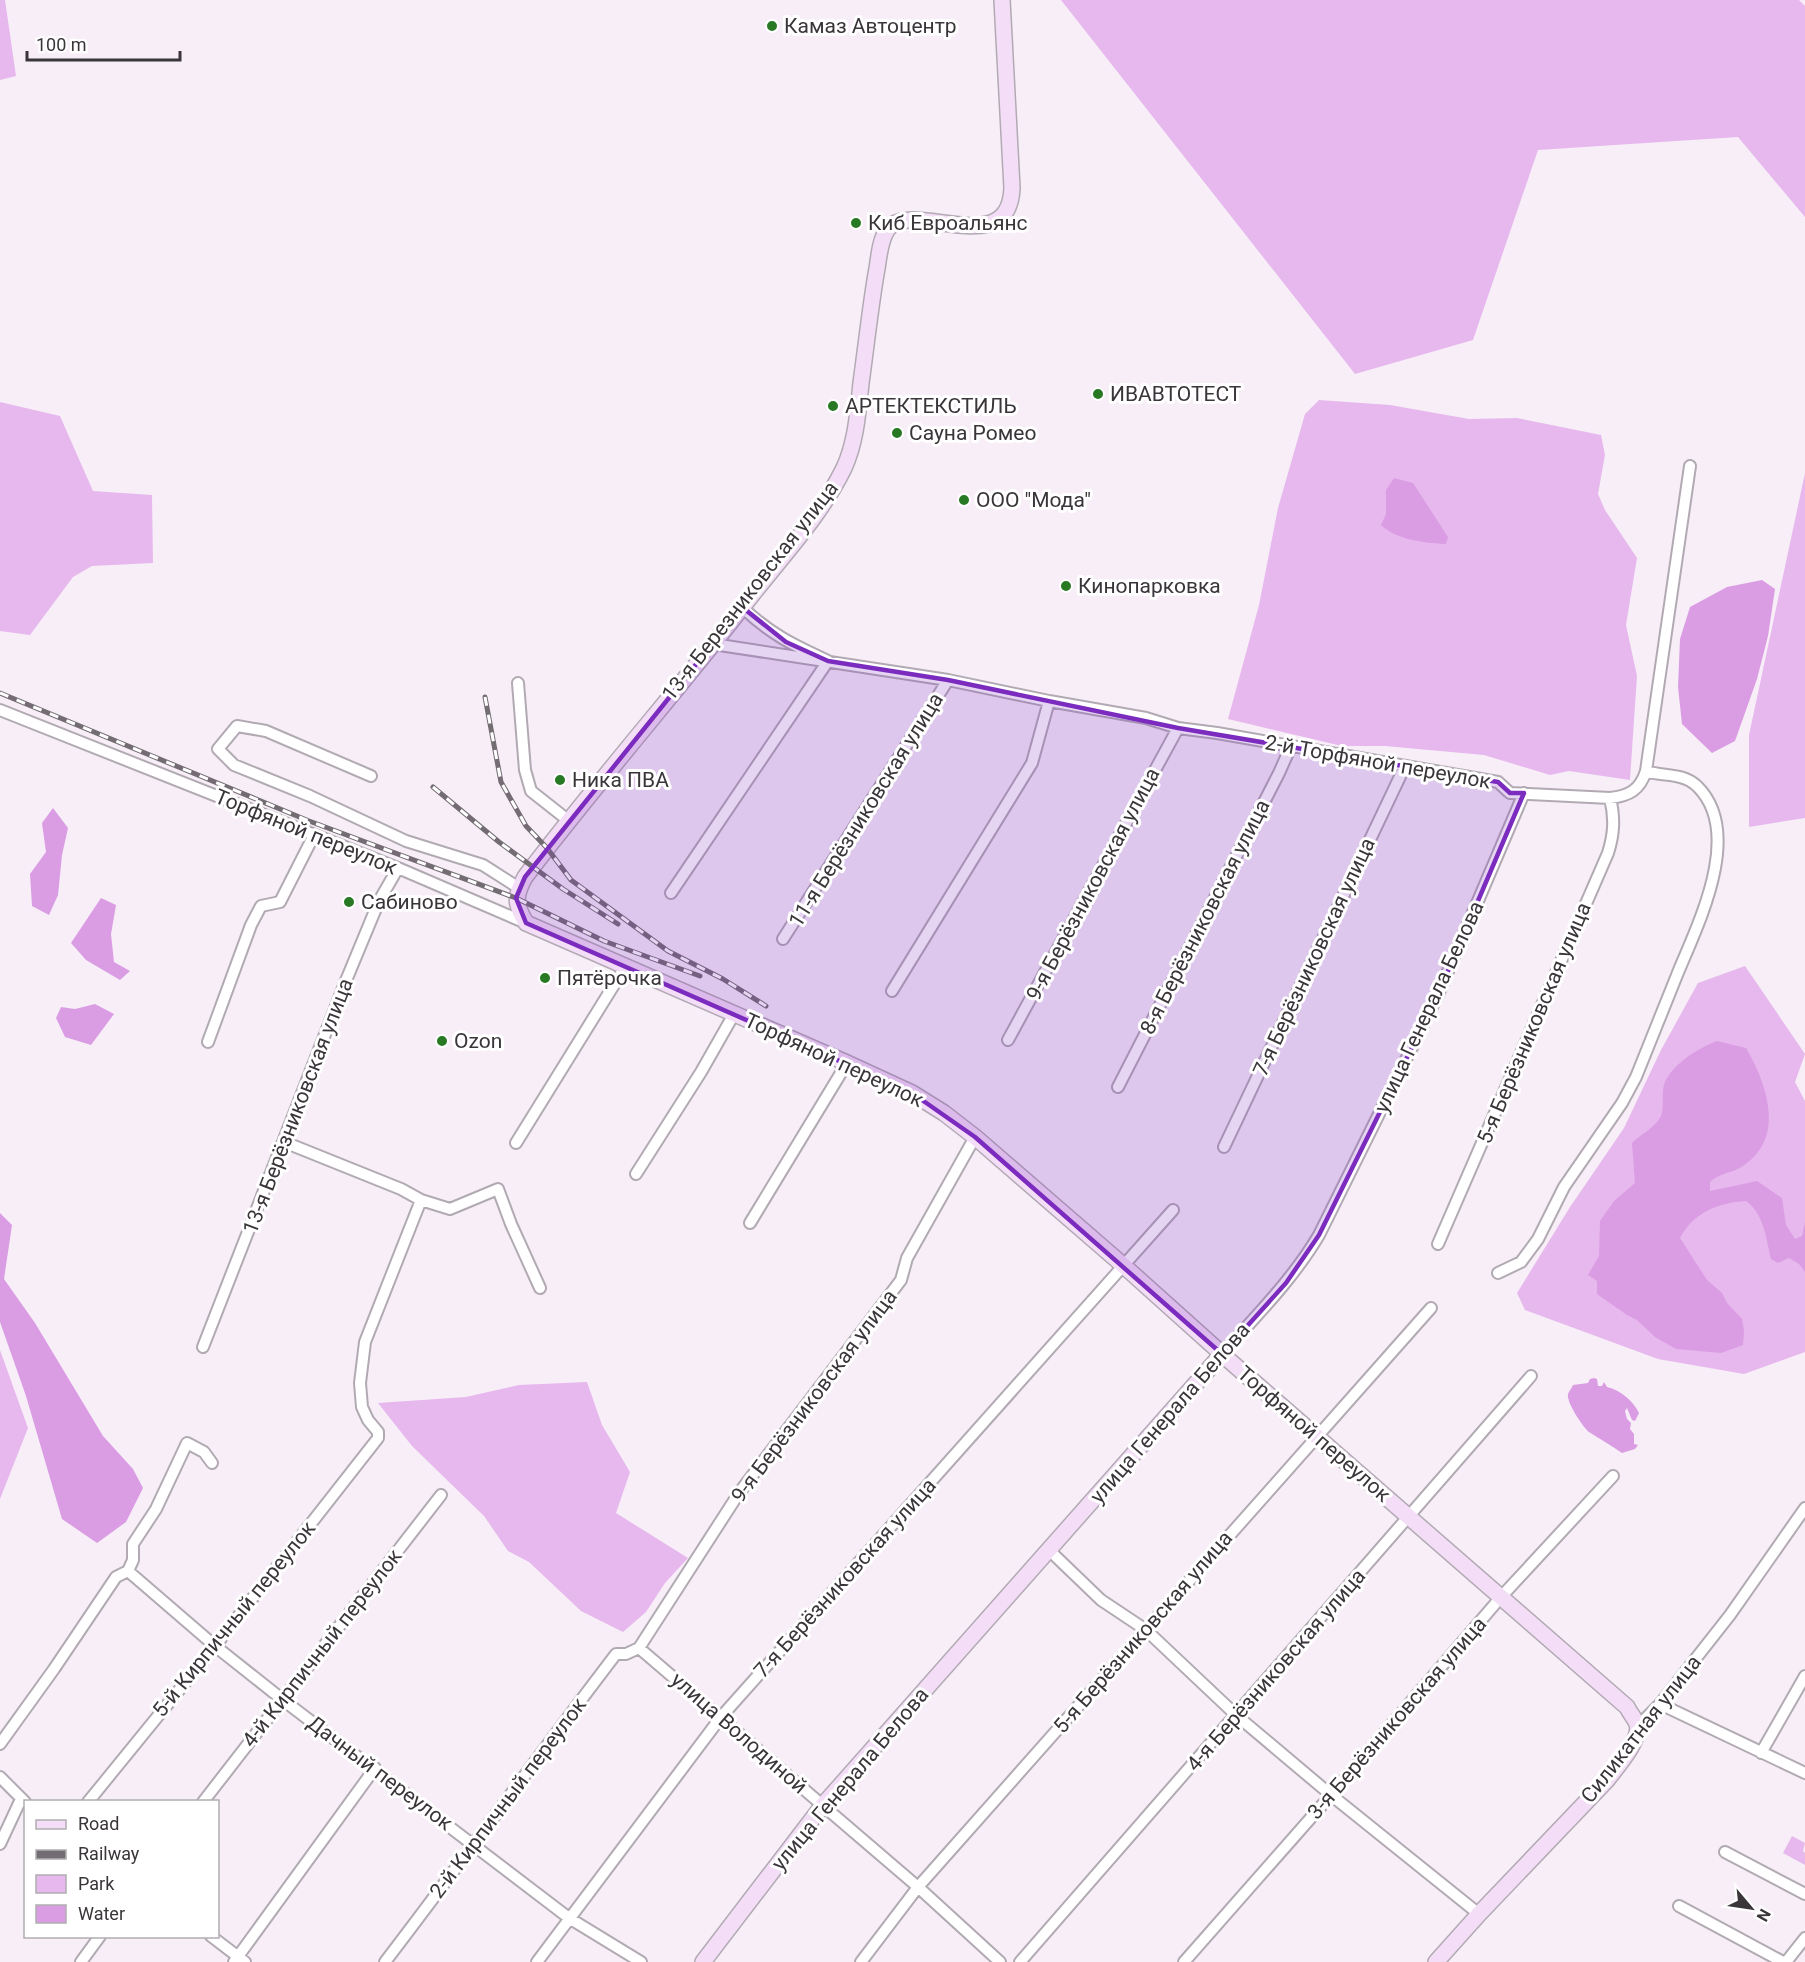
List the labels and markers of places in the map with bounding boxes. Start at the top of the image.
place label: Камаз Автоцентр [784,14,957,38]
marker: Камаз Автоцентр [765,19,779,33]
place label: Киб Евроальянс [868,211,1028,235]
marker: Киб Евроальянс [849,216,863,230]
place label: ИВАВТОТЕСТ [1110,382,1242,406]
marker: ИВАВТОТЕСТ [1091,387,1105,401]
place label: АРТЕКТЕКСТИЛЬ [845,394,1017,418]
marker: АРТЕКТЕКСТИЛЬ [826,399,840,413]
place label: Сауна Ромео [909,421,1036,445]
marker: Сауна Ромео [890,426,904,440]
place label: ООО "Мода" [976,488,1091,512]
marker: ООО "Мода" [957,493,971,507]
place label: Кинопарковка [1078,574,1221,598]
marker: Кинопарковка [1059,579,1073,593]
place label: Ника ПВА [572,768,669,792]
marker: Ника ПВА [553,773,567,787]
place label: Сабиново [361,890,458,914]
marker: Сабиново [342,895,356,909]
place label: Пятёрочка [557,966,662,990]
marker: Пятёрочка [538,971,552,985]
place label: Ozon [454,1029,502,1053]
marker: Ozon [435,1034,449,1048]

